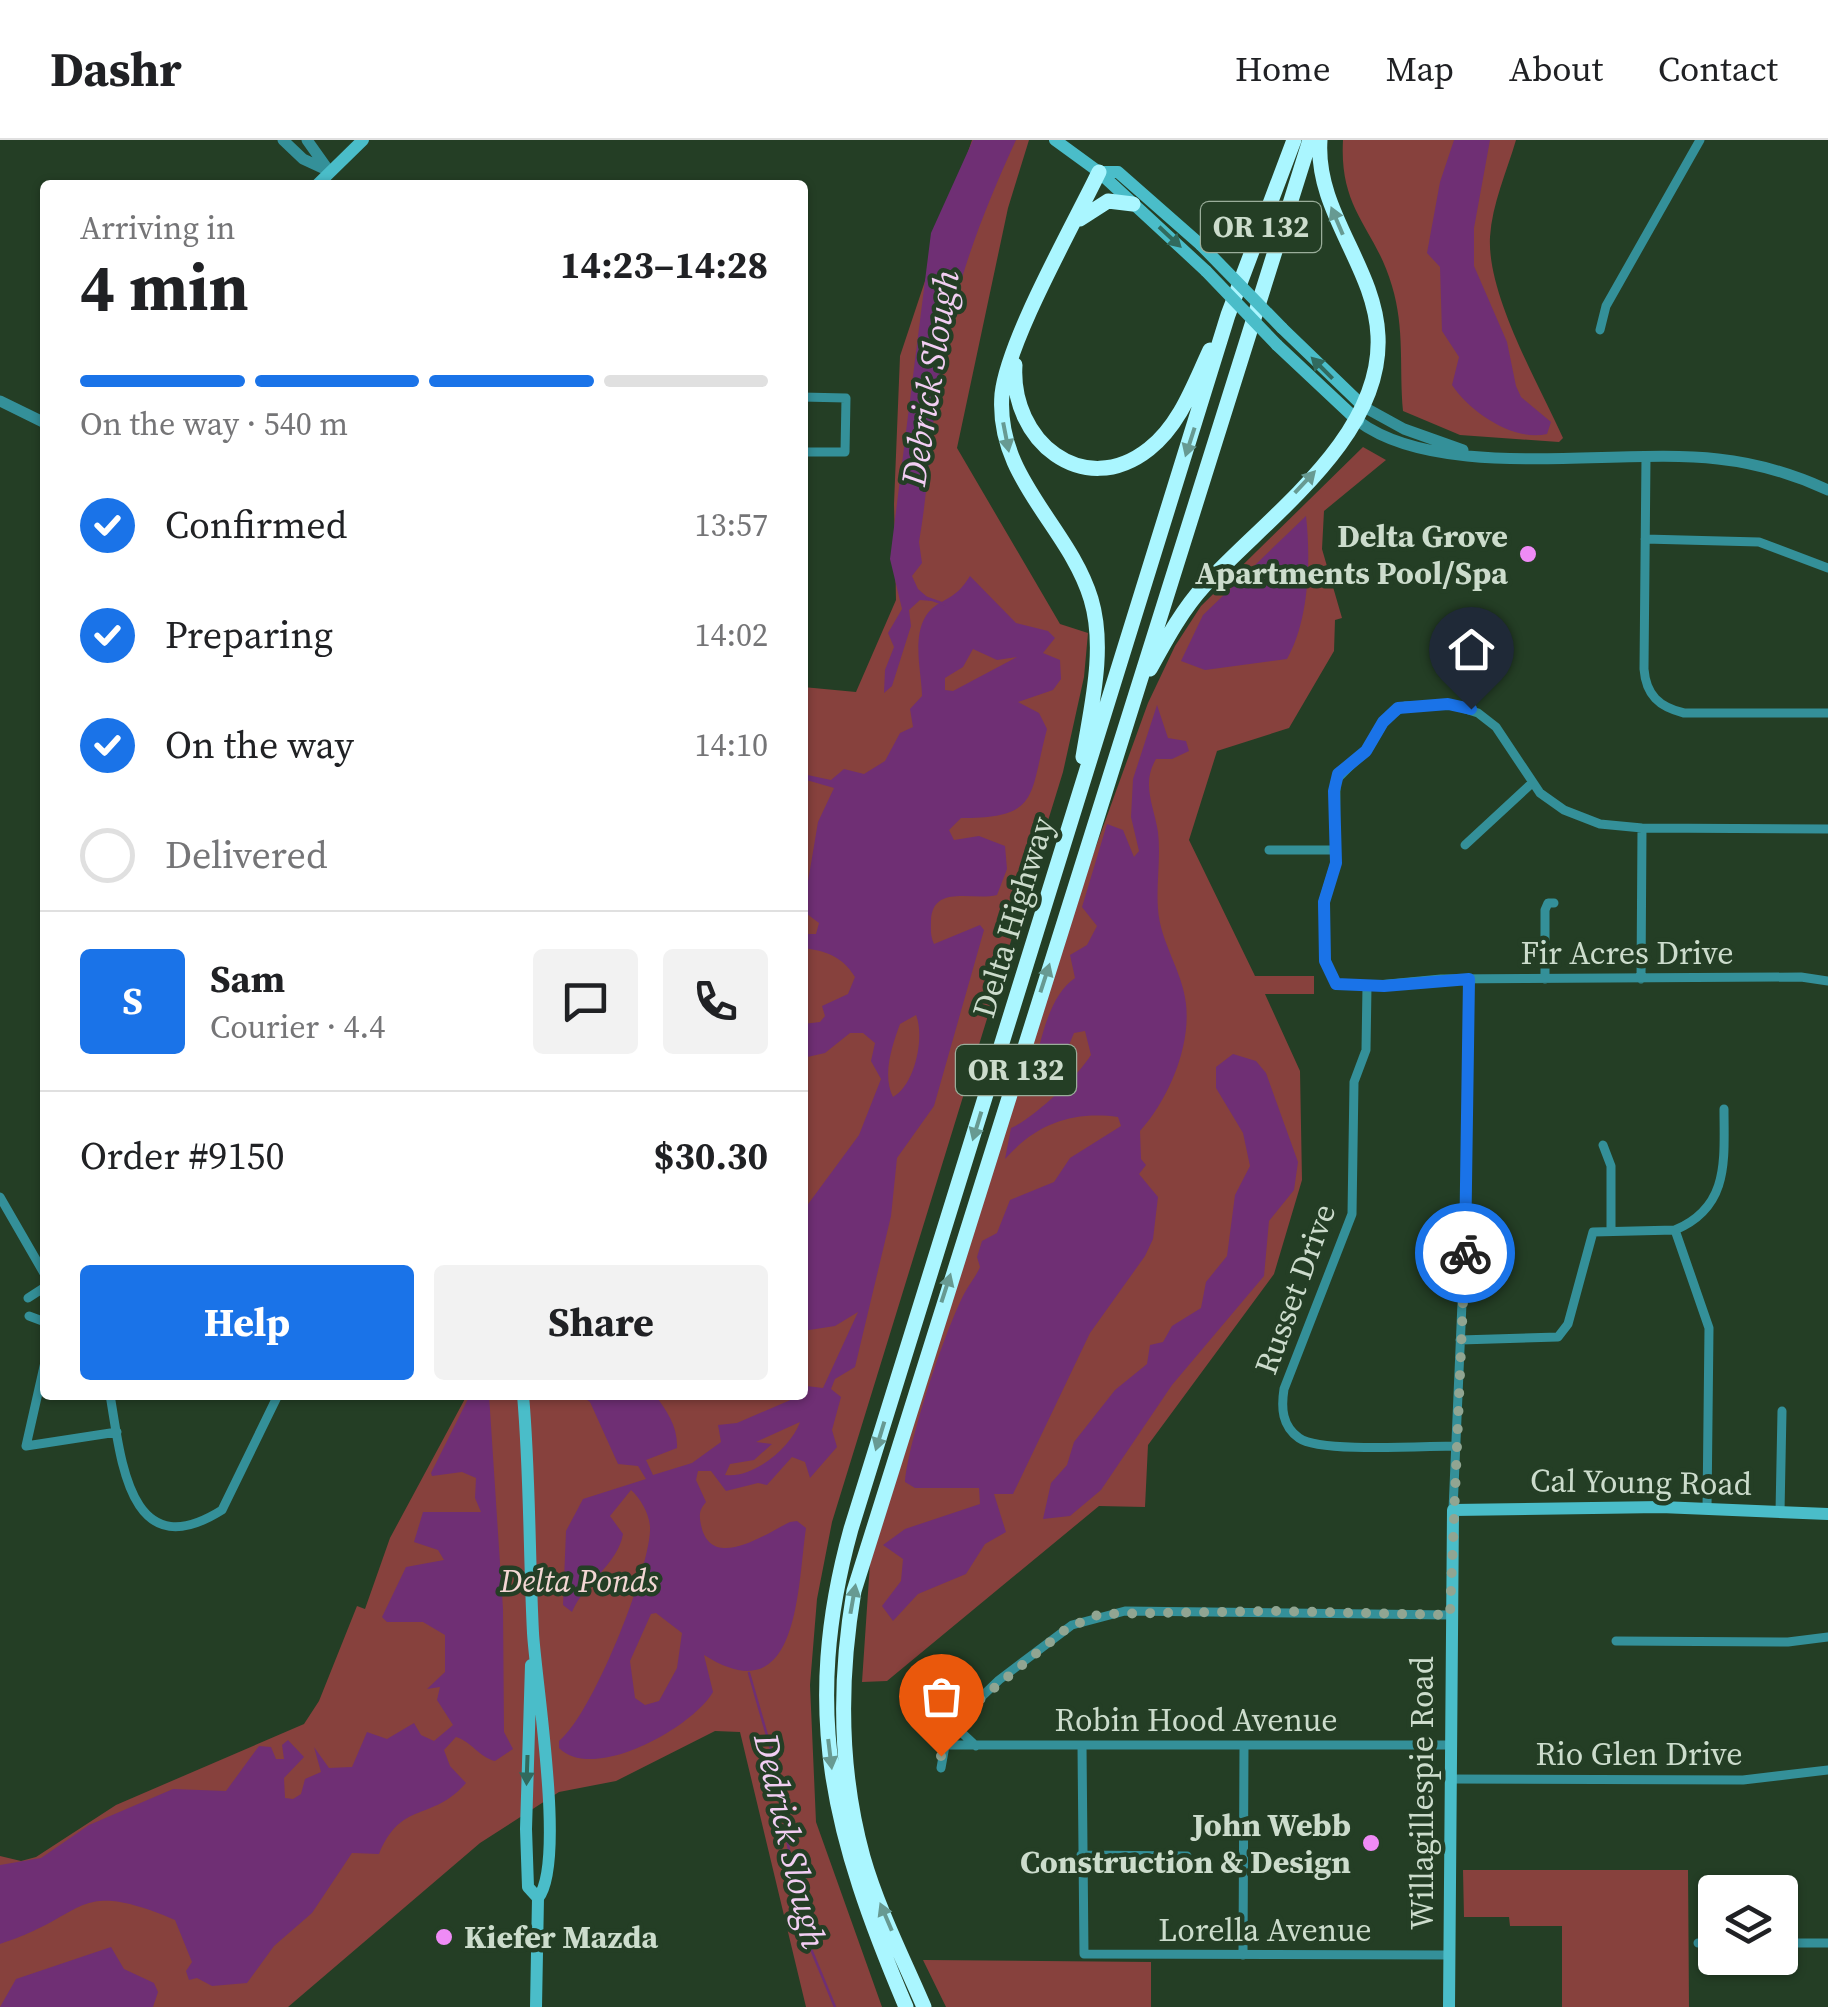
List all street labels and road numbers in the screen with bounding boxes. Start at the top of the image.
road number: OR 132 [1201,202,1321,252]
street label: Delta Highway [962,811,1065,1023]
street label: Fir Acres Drive [1521,931,1733,975]
road number: OR 132 [956,1045,1076,1095]
street label: Russet Drive [1244,1198,1346,1380]
street label: Cal Young Road [1530,1458,1752,1506]
street label: Willagillespie Road [1400,1656,1444,1930]
street label: Robin Hood Avenue [1055,1698,1337,1742]
street label: Rio Glen Drive [1535,1732,1743,1776]
street label: Lorella Avenue [1158,1908,1372,1952]

